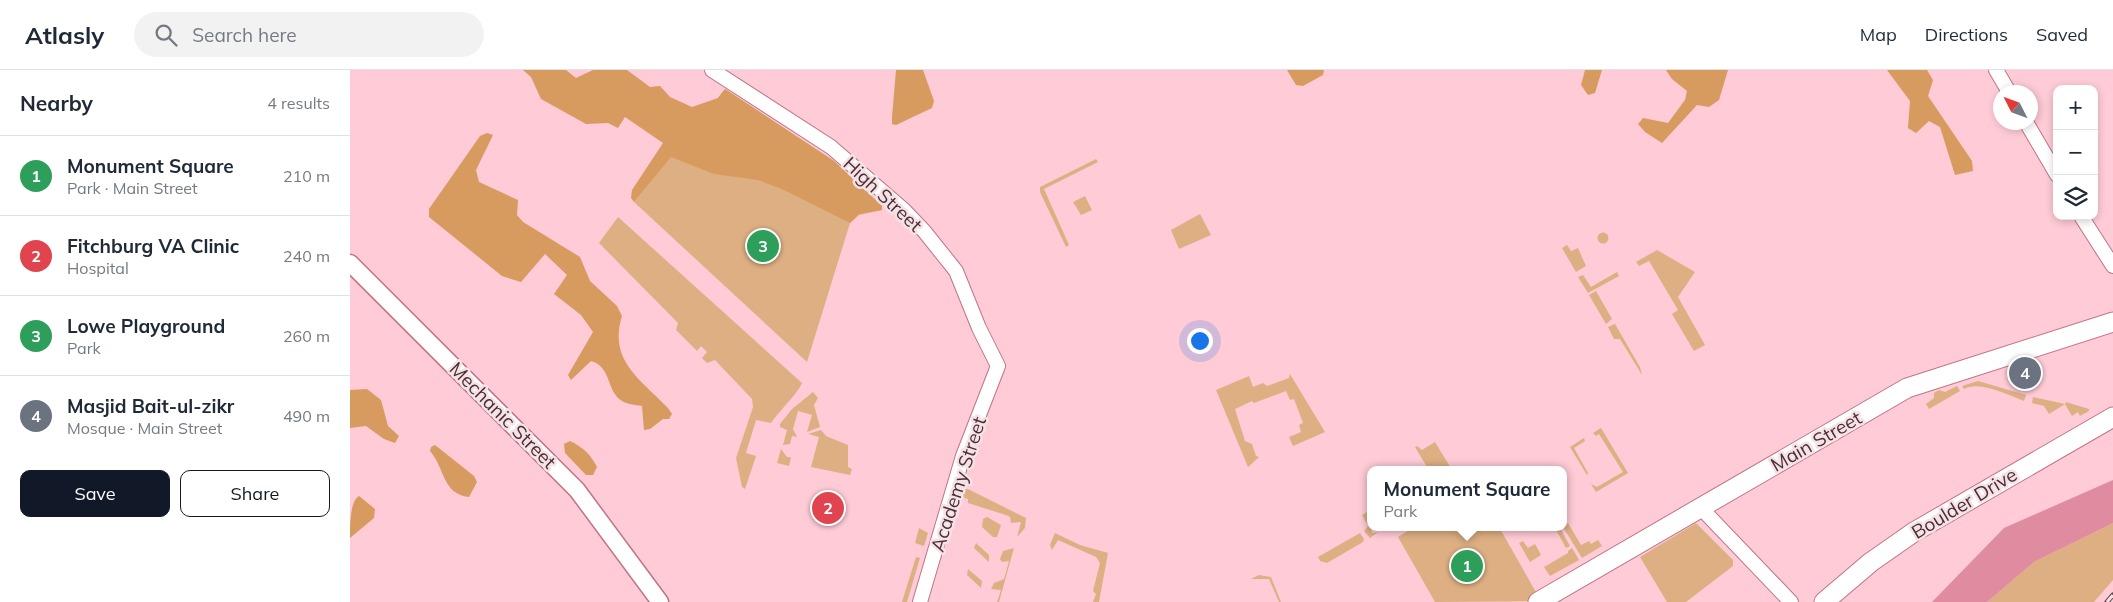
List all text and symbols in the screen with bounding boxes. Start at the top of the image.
search box [134,12,484,57]
text: Atlasly [25,20,104,50]
icon: search [152,21,180,49]
text: Search here [192,23,297,47]
text: Map [1860,23,1897,46]
text: Directions [1925,23,2008,46]
text: Saved [2036,23,2088,46]
north arrow [1993,85,2038,130]
map controls [2053,85,2098,220]
button: + [2053,85,2098,130]
text: Nearby [20,90,93,116]
text: 4 results [267,93,330,113]
button: − [2053,130,2098,175]
street label: High Street [839,151,928,237]
text: Monument Square [67,154,234,178]
text: 1 [31,166,41,186]
text: 210 m [283,166,330,186]
button: layers [2053,175,2098,220]
text: Park · Main Street [67,178,198,198]
pin: 3 [747,227,779,265]
text: Fitchburg VA Clinic [67,234,239,258]
text: 2 [31,246,41,266]
text: 240 m [283,246,330,266]
text: Hospital [67,258,129,278]
text: Lowe Playground [67,314,225,338]
text: 3 [31,326,41,346]
text: 260 m [283,326,330,346]
your location [1187,328,1213,354]
text: Park [67,338,101,358]
pin: 4 [2009,354,2041,392]
street label: Mechanic Street [445,357,562,474]
text: Masjid Bait-ul-zikr [67,394,234,418]
street label: Main Street [1766,405,1866,477]
text: 4 [31,406,41,426]
text: 490 m [283,406,330,426]
street label: Academy Street [925,413,991,555]
text: Mosque · Main Street [67,418,222,438]
street label: Boulder Drive [1907,462,2021,544]
popup [1367,466,1567,531]
button: Save [20,470,170,517]
button: Share [180,470,330,517]
text: Monument Square [1384,477,1550,501]
pin: 2 [812,489,844,527]
text: Park [1384,501,1417,521]
pin: 1 [1451,547,1483,585]

